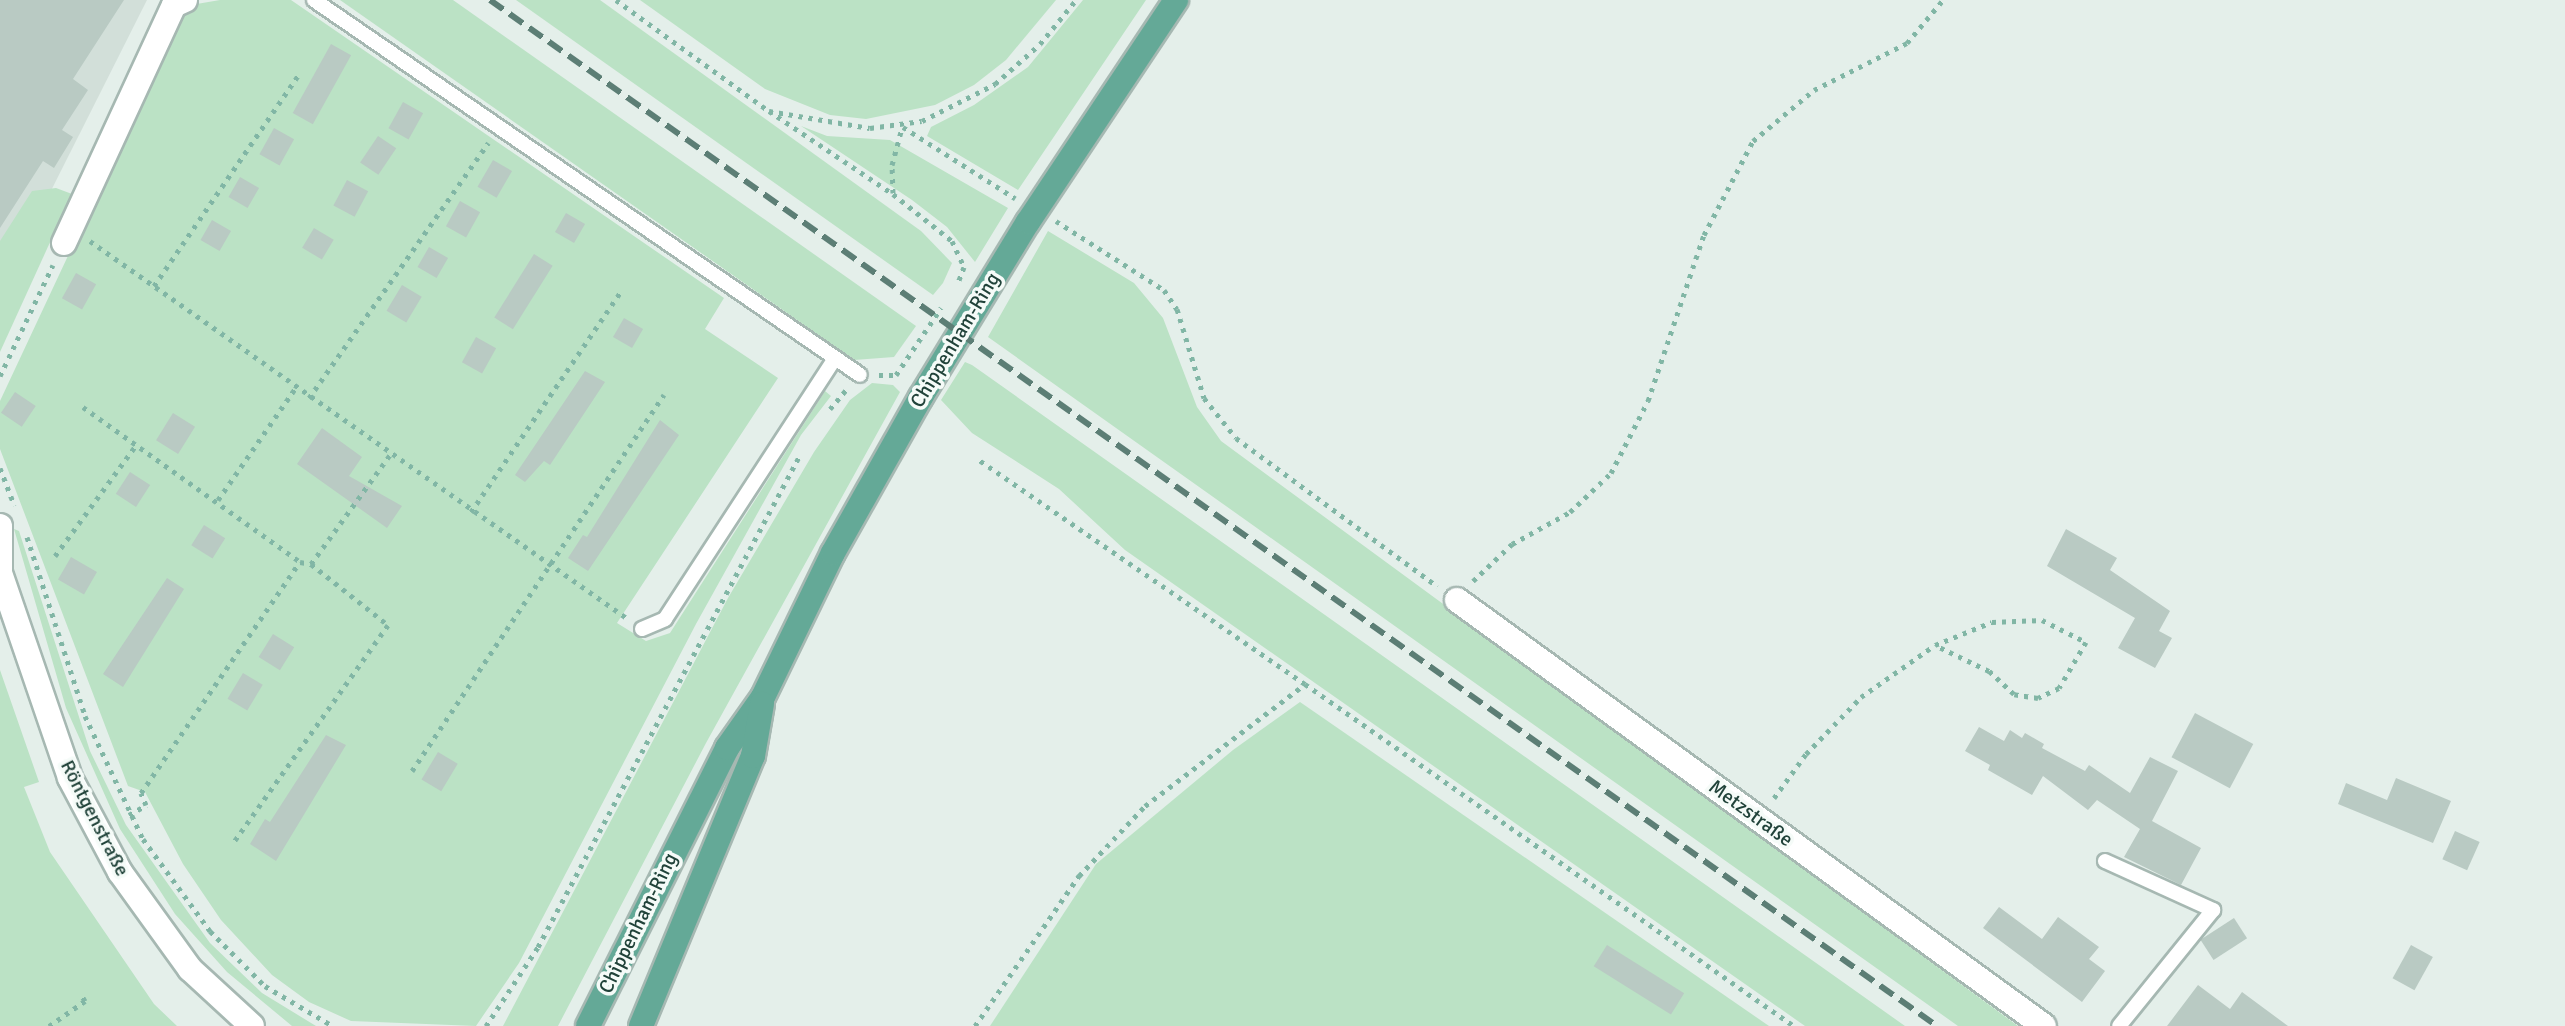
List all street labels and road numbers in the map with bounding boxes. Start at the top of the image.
street label: Chippenham-Ring [905,268,1005,412]
street label: Röntgenstraße [55,756,135,880]
street label: Metzstraße [1704,774,1798,852]
street label: Chippenham-Ring [594,849,682,997]

